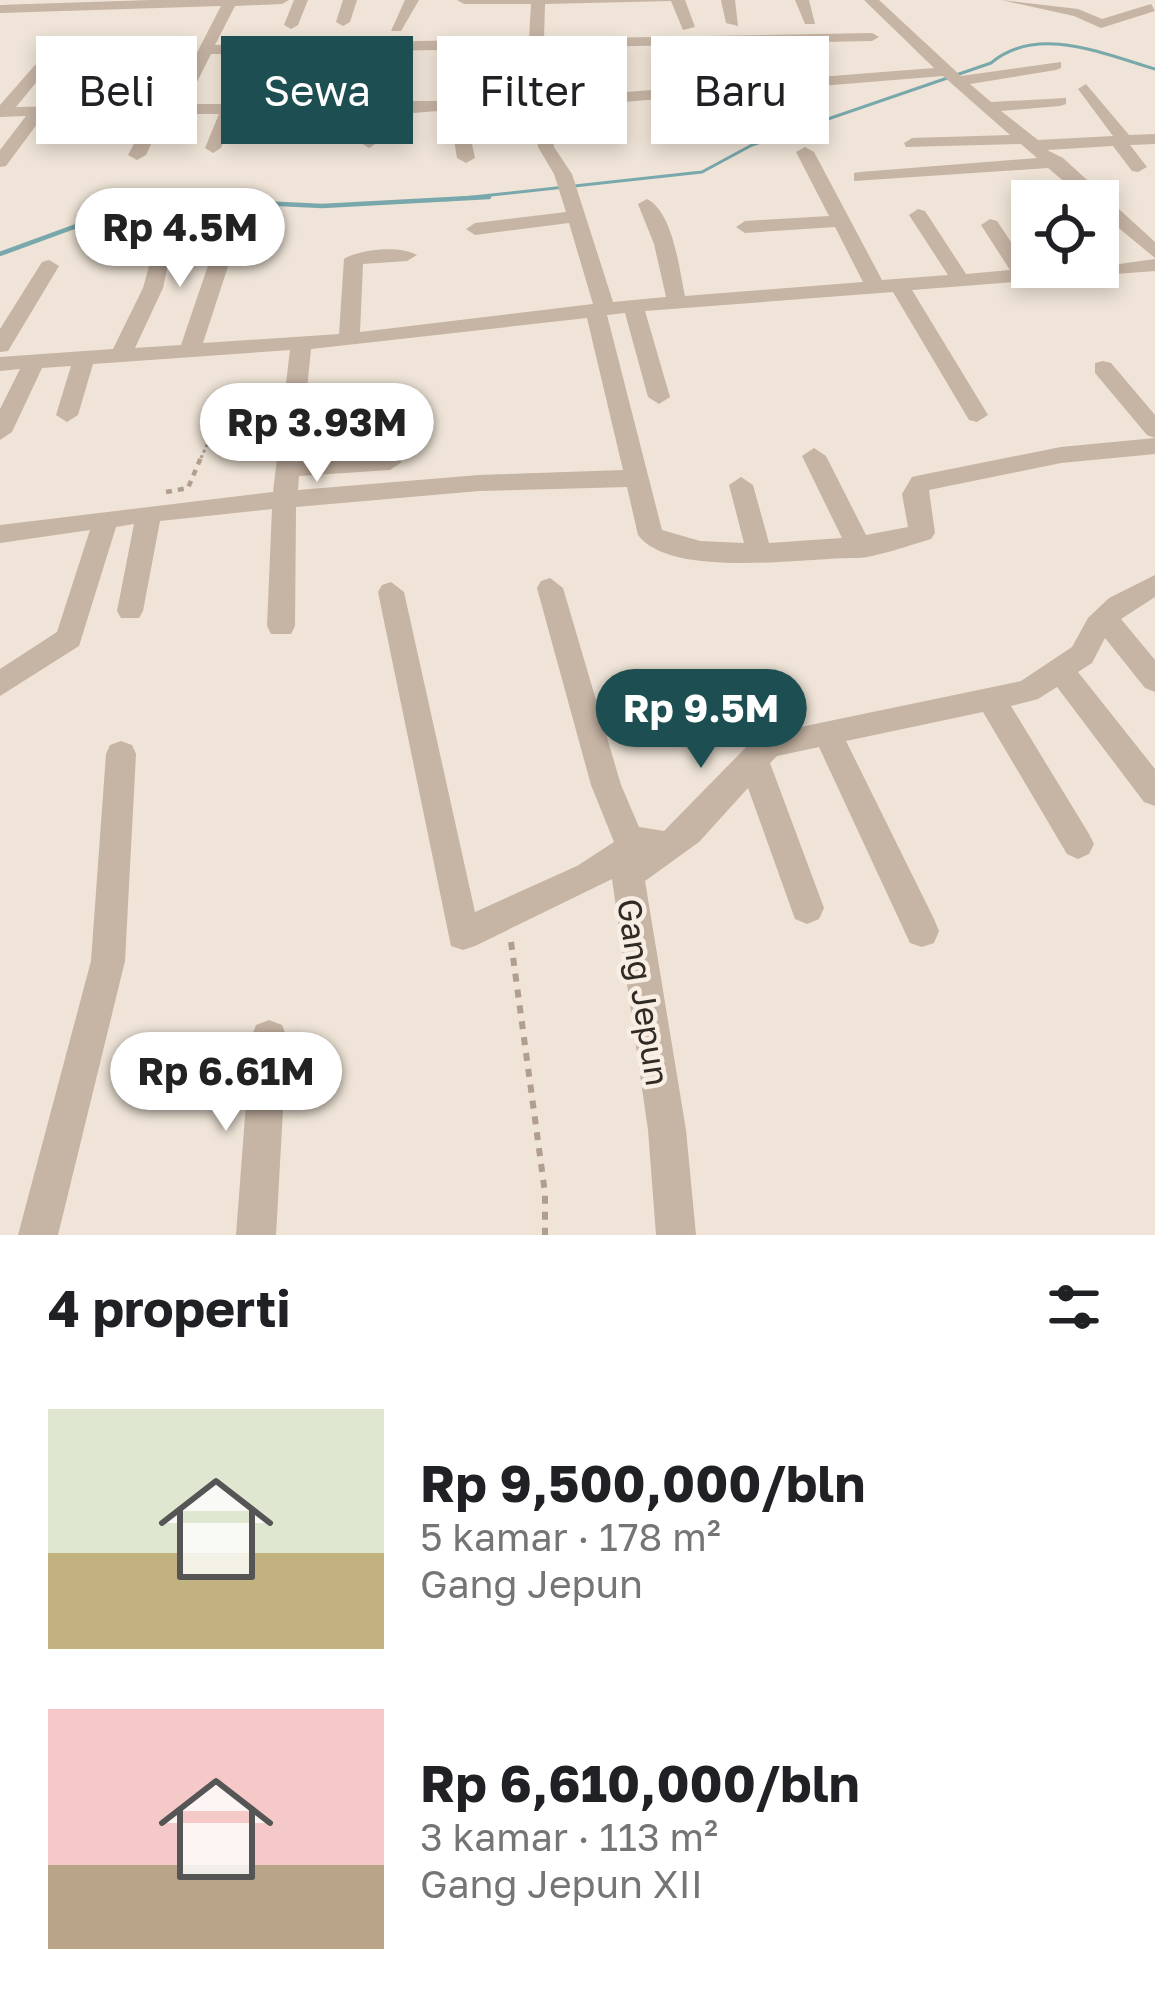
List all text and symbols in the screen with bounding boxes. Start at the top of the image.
chip: Beli [36,36,197,144]
chip: Sewa [221,36,413,144]
chip: Filter [437,36,627,144]
chip: Baru [651,36,829,144]
map controls [1011,180,1119,288]
button: locate [1011,180,1119,288]
pin: Rp 4.5M [69,188,291,290]
text: Rp 4.5M [102,203,258,250]
pin: Rp 3.93M [193,383,441,485]
text: Rp 3.93M [227,398,407,445]
pin: Rp 9.5M [590,669,812,771]
text: Rp 9.5M [623,684,779,731]
street label: Gang Jepun [610,896,678,1088]
pin: Rp 6.61M [102,1032,350,1134]
text: Rp 6.61M [137,1047,315,1094]
icon: filters [1041,1274,1107,1340]
text: 4 properti [48,1277,290,1338]
text: Rp 9,500,000/bln [420,1452,865,1513]
icon: home [144,1457,288,1601]
text: 5 kamar · 178 m² [420,1513,721,1560]
text: Gang Jepun [420,1560,643,1607]
text: Rp 6,610,000/bln [420,1752,860,1813]
icon: home [144,1757,288,1901]
text: 3 kamar · 113 m² [420,1813,718,1860]
text: Gang Jepun XII [420,1860,703,1907]

